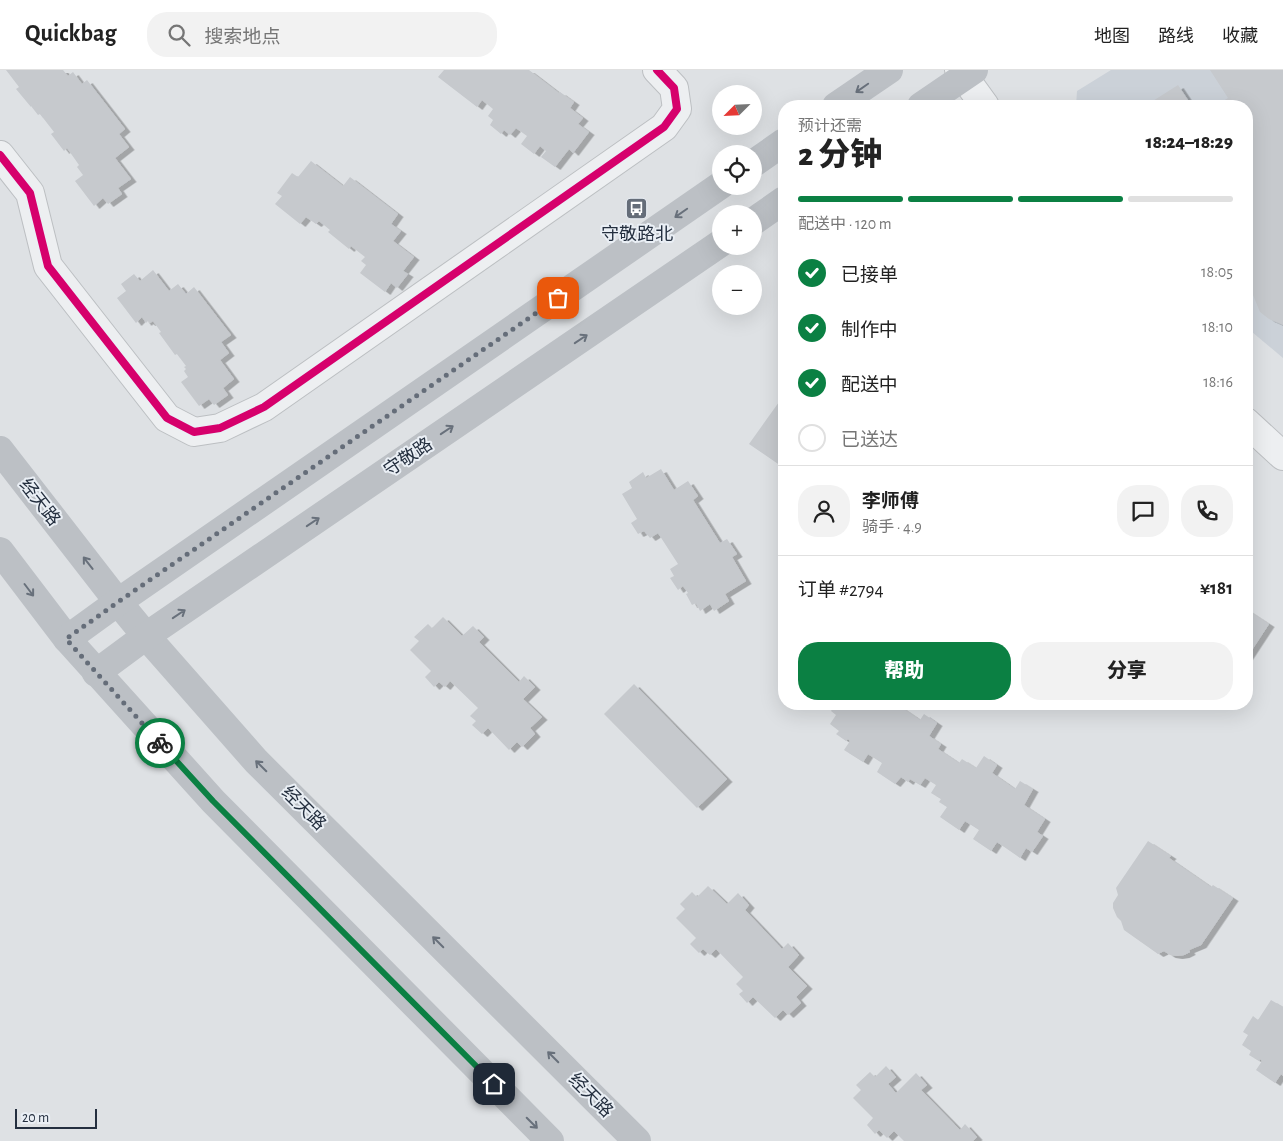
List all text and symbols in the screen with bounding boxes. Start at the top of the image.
search box [147,12,497,57]
icon: search [165,21,193,49]
text: Quickbag [25,22,117,46]
text: 搜索地点 [205,28,281,47]
text: 地图 [1094,28,1130,46]
text: 路线 [1158,28,1194,46]
text: 收藏 [1222,28,1258,46]
one-way arrow [855,83,869,93]
north arrow [712,85,762,135]
map controls [712,85,762,315]
text: 预计还需 [798,118,862,134]
text: 18:24–18:29 [1145,133,1233,152]
text: 2 分钟 [798,139,882,171]
button: locate [712,145,762,195]
bus stop icon: 守敬路北 [625,197,649,221]
button: + [712,205,762,255]
one-way arrow [674,208,688,218]
text: 配送中 · 120 m [798,216,892,232]
place label: 守敬路北 [601,224,673,244]
icon: check [798,259,826,287]
text: 18:05 [1201,264,1233,280]
button: − [712,265,762,315]
text: 已接单 [841,266,898,285]
pin [537,277,579,319]
icon: bag [544,284,572,312]
icon: check [798,314,826,342]
text: 18:10 [1202,319,1233,335]
text: 制作中 [841,321,898,340]
one-way arrow [574,333,588,344]
icon: check [798,369,826,397]
text: 18:16 [1203,374,1233,390]
text: 配送中 [841,376,898,395]
one-way arrow [440,425,454,435]
text: 已送达 [841,431,898,450]
street label: 守敬路 [380,434,436,480]
street label: 经天路 [15,475,65,529]
button: person [798,485,850,537]
button: chat [1117,485,1169,537]
button: phone [1181,485,1233,537]
text: 李师傅 [862,492,919,511]
one-way arrow [306,517,320,527]
text: 骑手 · 4.9 [862,519,922,535]
one-way arrow [82,557,93,570]
text: ¥181 [1200,579,1233,598]
text: 订单 #2794 [798,581,884,600]
one-way arrow [24,583,35,596]
one-way arrow [172,609,186,619]
button: 帮助 [798,642,1011,700]
button: 分享 [1021,642,1233,700]
courier [135,718,185,768]
icon: bike [146,729,174,757]
one-way arrow [255,759,267,772]
street label: 经天路 [278,782,330,834]
one-way arrow [432,936,444,948]
one-way arrow [547,1051,559,1063]
pin [473,1063,515,1105]
street label: 经天路 [565,1069,617,1121]
icon: home [480,1070,508,1098]
scale bar [15,1106,98,1129]
text: 20 m [22,1111,49,1125]
one-way arrow [526,1116,538,1129]

